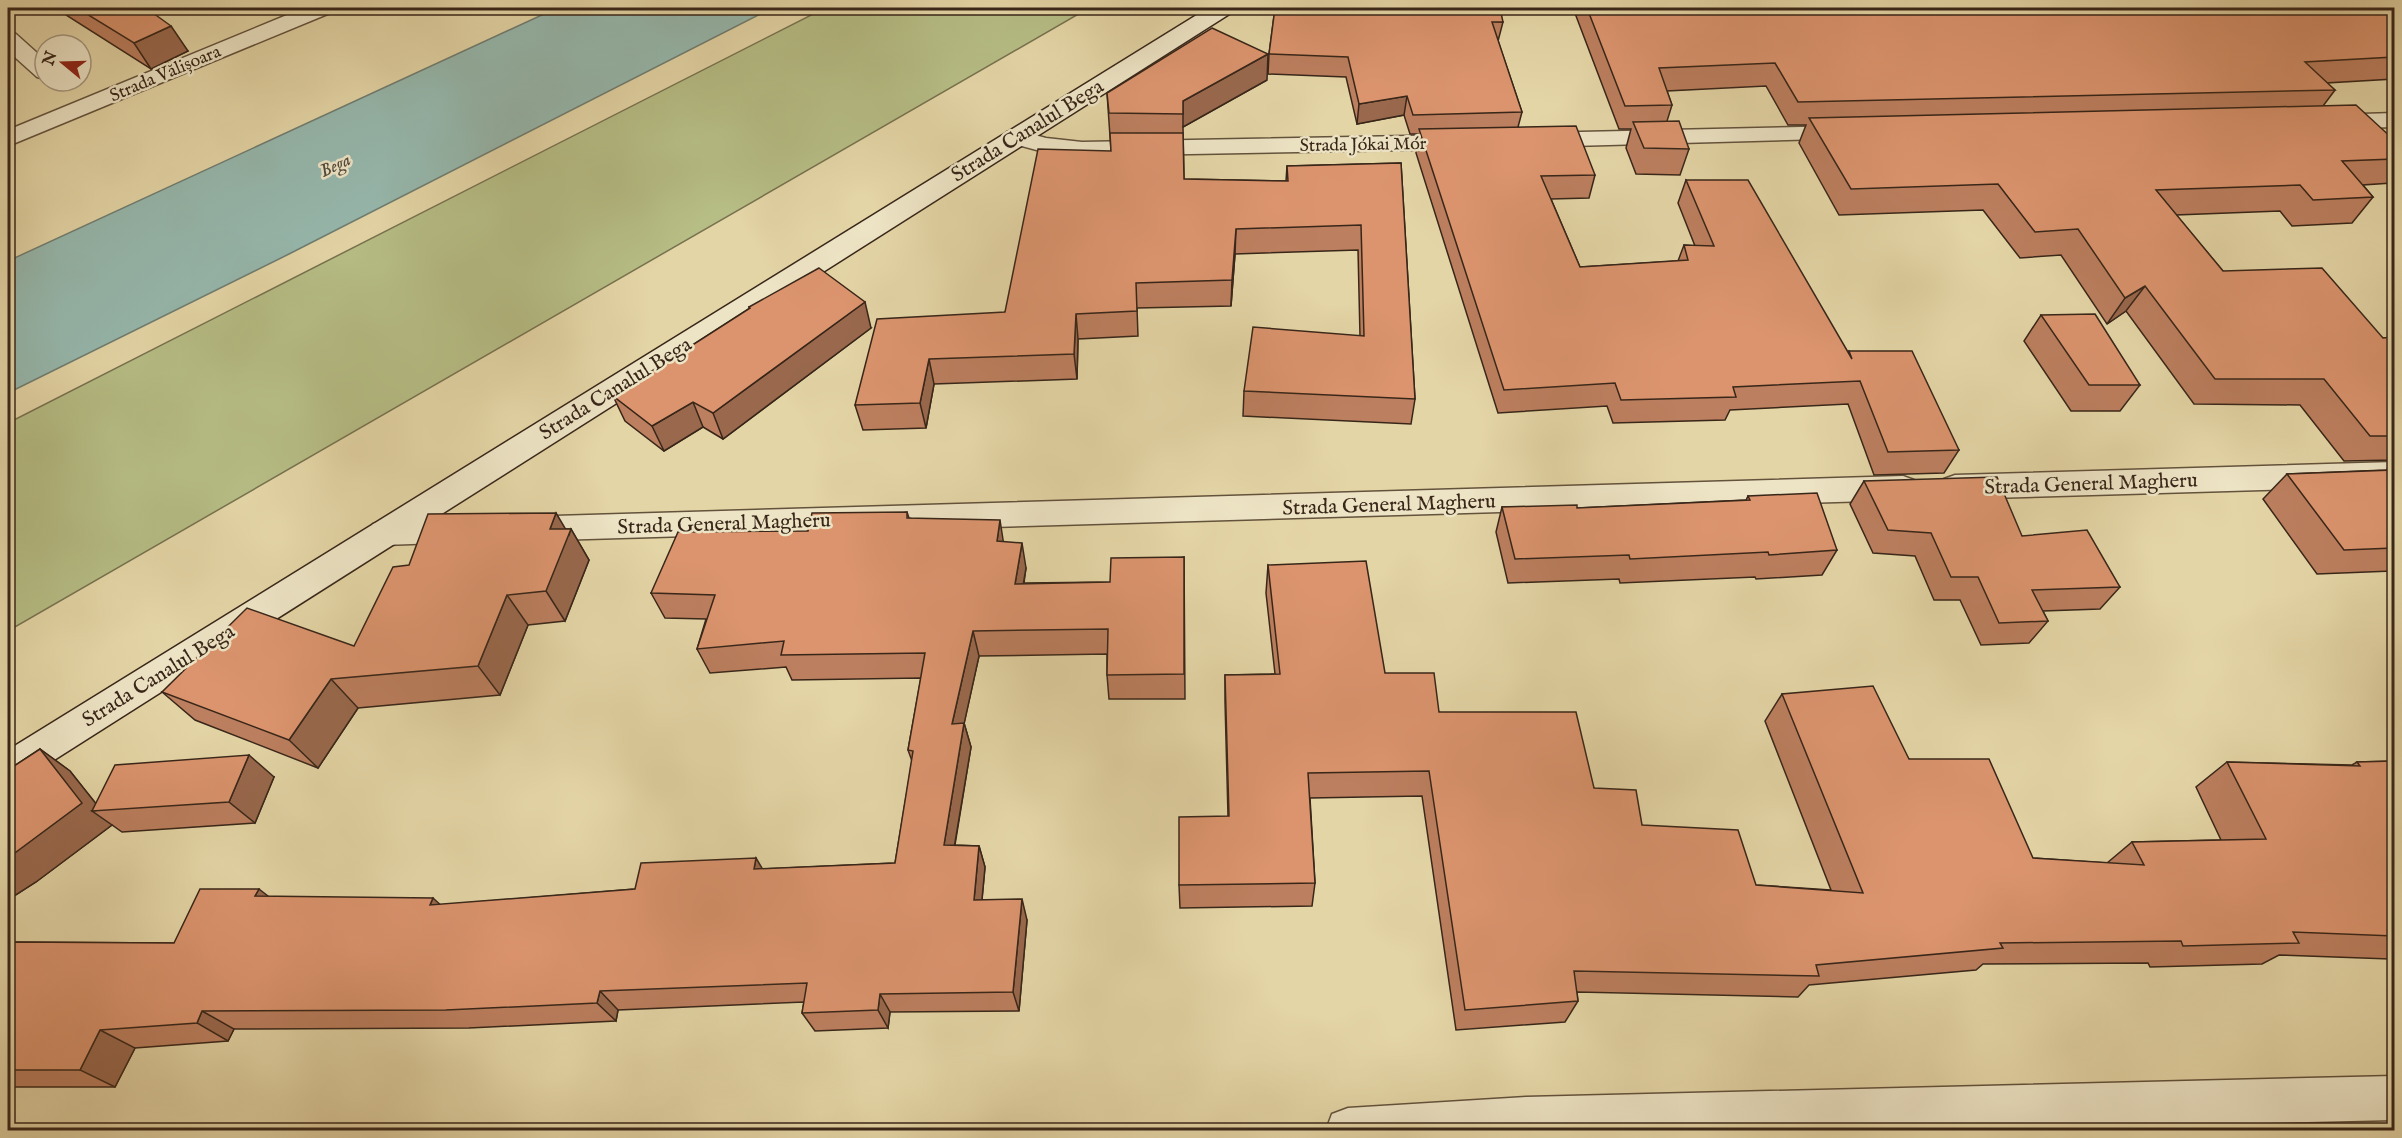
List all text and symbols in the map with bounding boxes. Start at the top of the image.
north arrow [33,33,93,93]
street label: Strada Vălișoara [107,41,225,108]
text: N [39,49,62,70]
street label: Strada Canalul Bega [947,73,1110,189]
street label: Strada Jókai Mór [1299,133,1427,158]
water label: Bega [316,149,355,184]
street label: Strada Canalul Bega [535,331,698,447]
street label: Strada General Magheru [1984,467,2198,502]
street label: Strada General Magheru [1282,488,1496,523]
street label: Strada General Magheru [617,507,831,542]
street label: Strada Canalul Bega [78,618,241,734]

